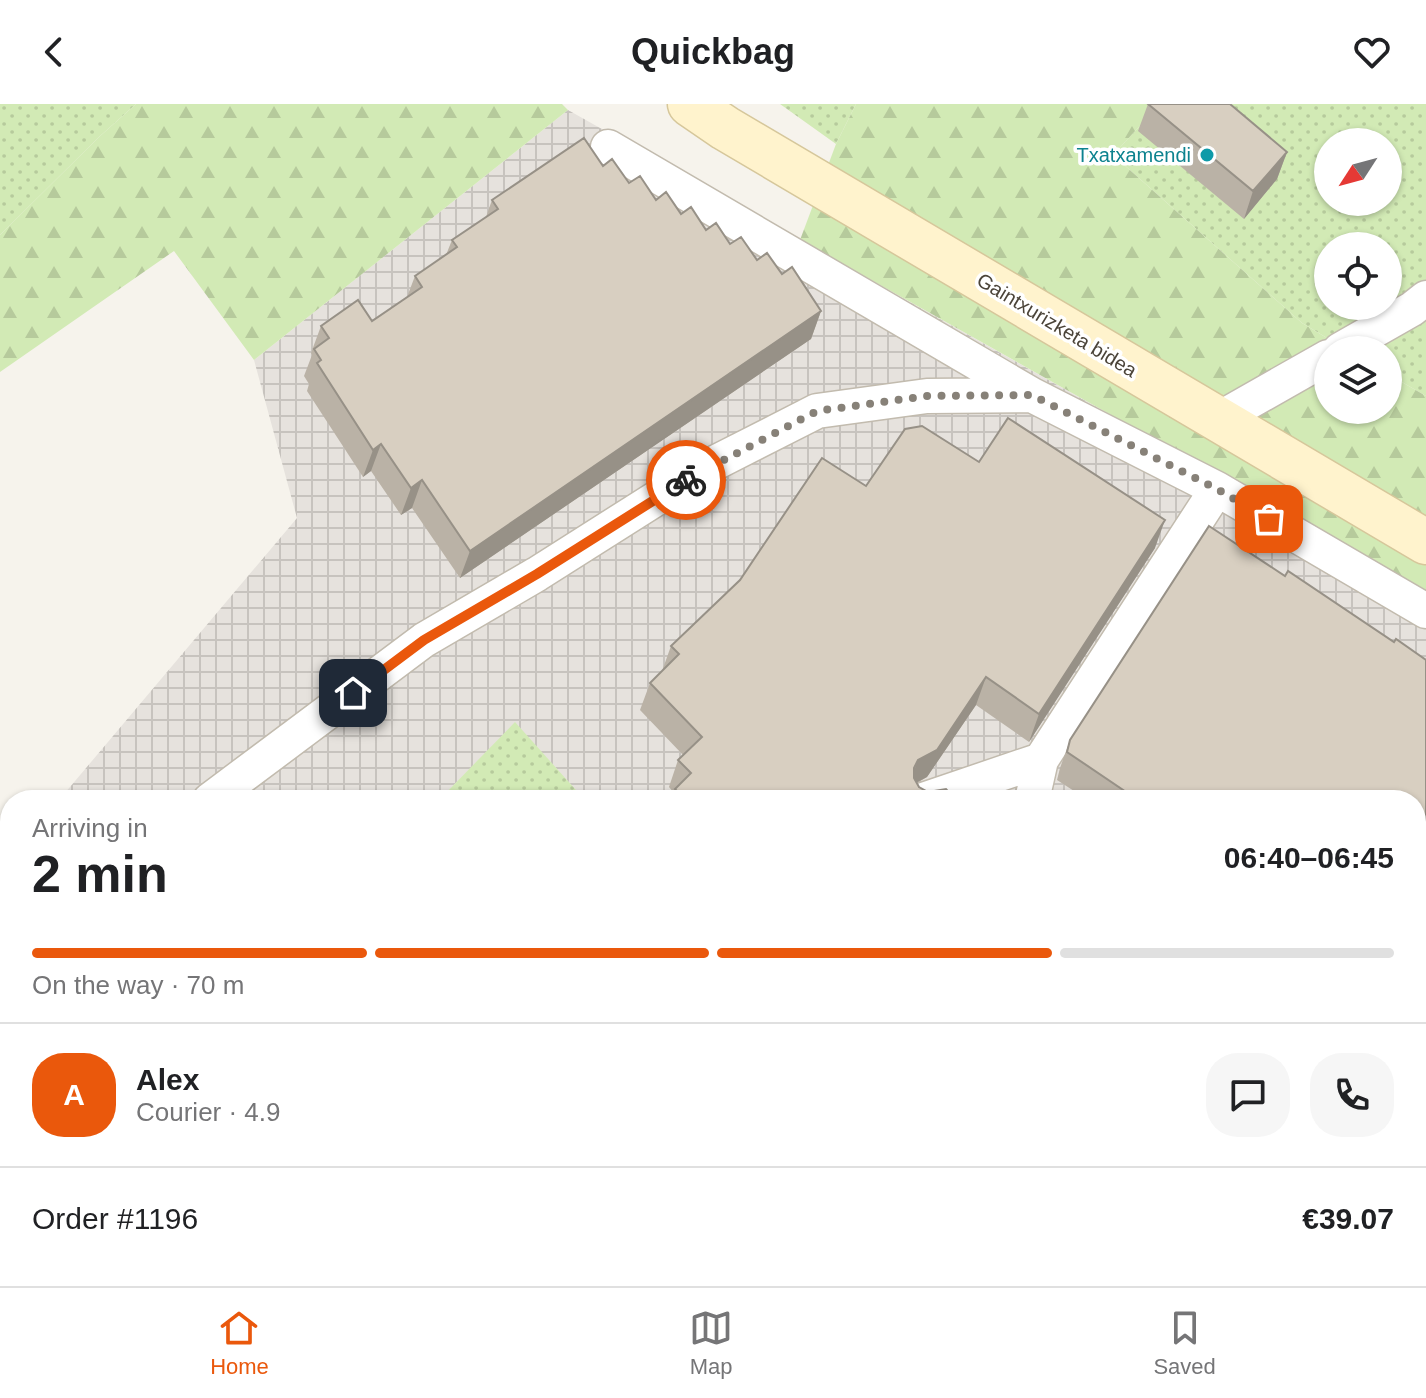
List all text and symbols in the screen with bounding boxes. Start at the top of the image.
icon: back [32,30,76,74]
icon: heart [1350,30,1394,74]
text: Quickbag [631,31,795,72]
north arrow [1314,128,1402,216]
map controls [1314,128,1402,424]
place label: Txatxamendi [1077,144,1191,166]
marker: Txatxamendi [1198,146,1216,164]
button: locate [1314,232,1402,320]
street label: Gaintxurizketa bidea [973,269,1142,382]
button: layers [1314,336,1402,424]
courier [646,440,726,520]
icon: bike [664,458,708,502]
pin [1235,485,1303,553]
icon: bag [1247,497,1291,541]
pin [319,659,387,727]
icon: home [331,671,375,715]
text: Arriving in [32,813,148,843]
text: 06:40–06:45 [1224,841,1394,874]
text: 2 min [32,845,168,903]
text: On the way · 70 m [32,970,244,1000]
button: chat [1206,1053,1290,1137]
button: phone [1310,1053,1394,1137]
text: Alex [136,1063,199,1096]
text: A [63,1078,85,1111]
text: Courier · 4.9 [136,1097,281,1127]
text: Order #1196 [32,1202,198,1235]
text: €39.07 [1302,1202,1394,1235]
tab: Home [210,1306,269,1380]
tab: Map [689,1306,733,1380]
tab: Saved [1153,1306,1216,1380]

